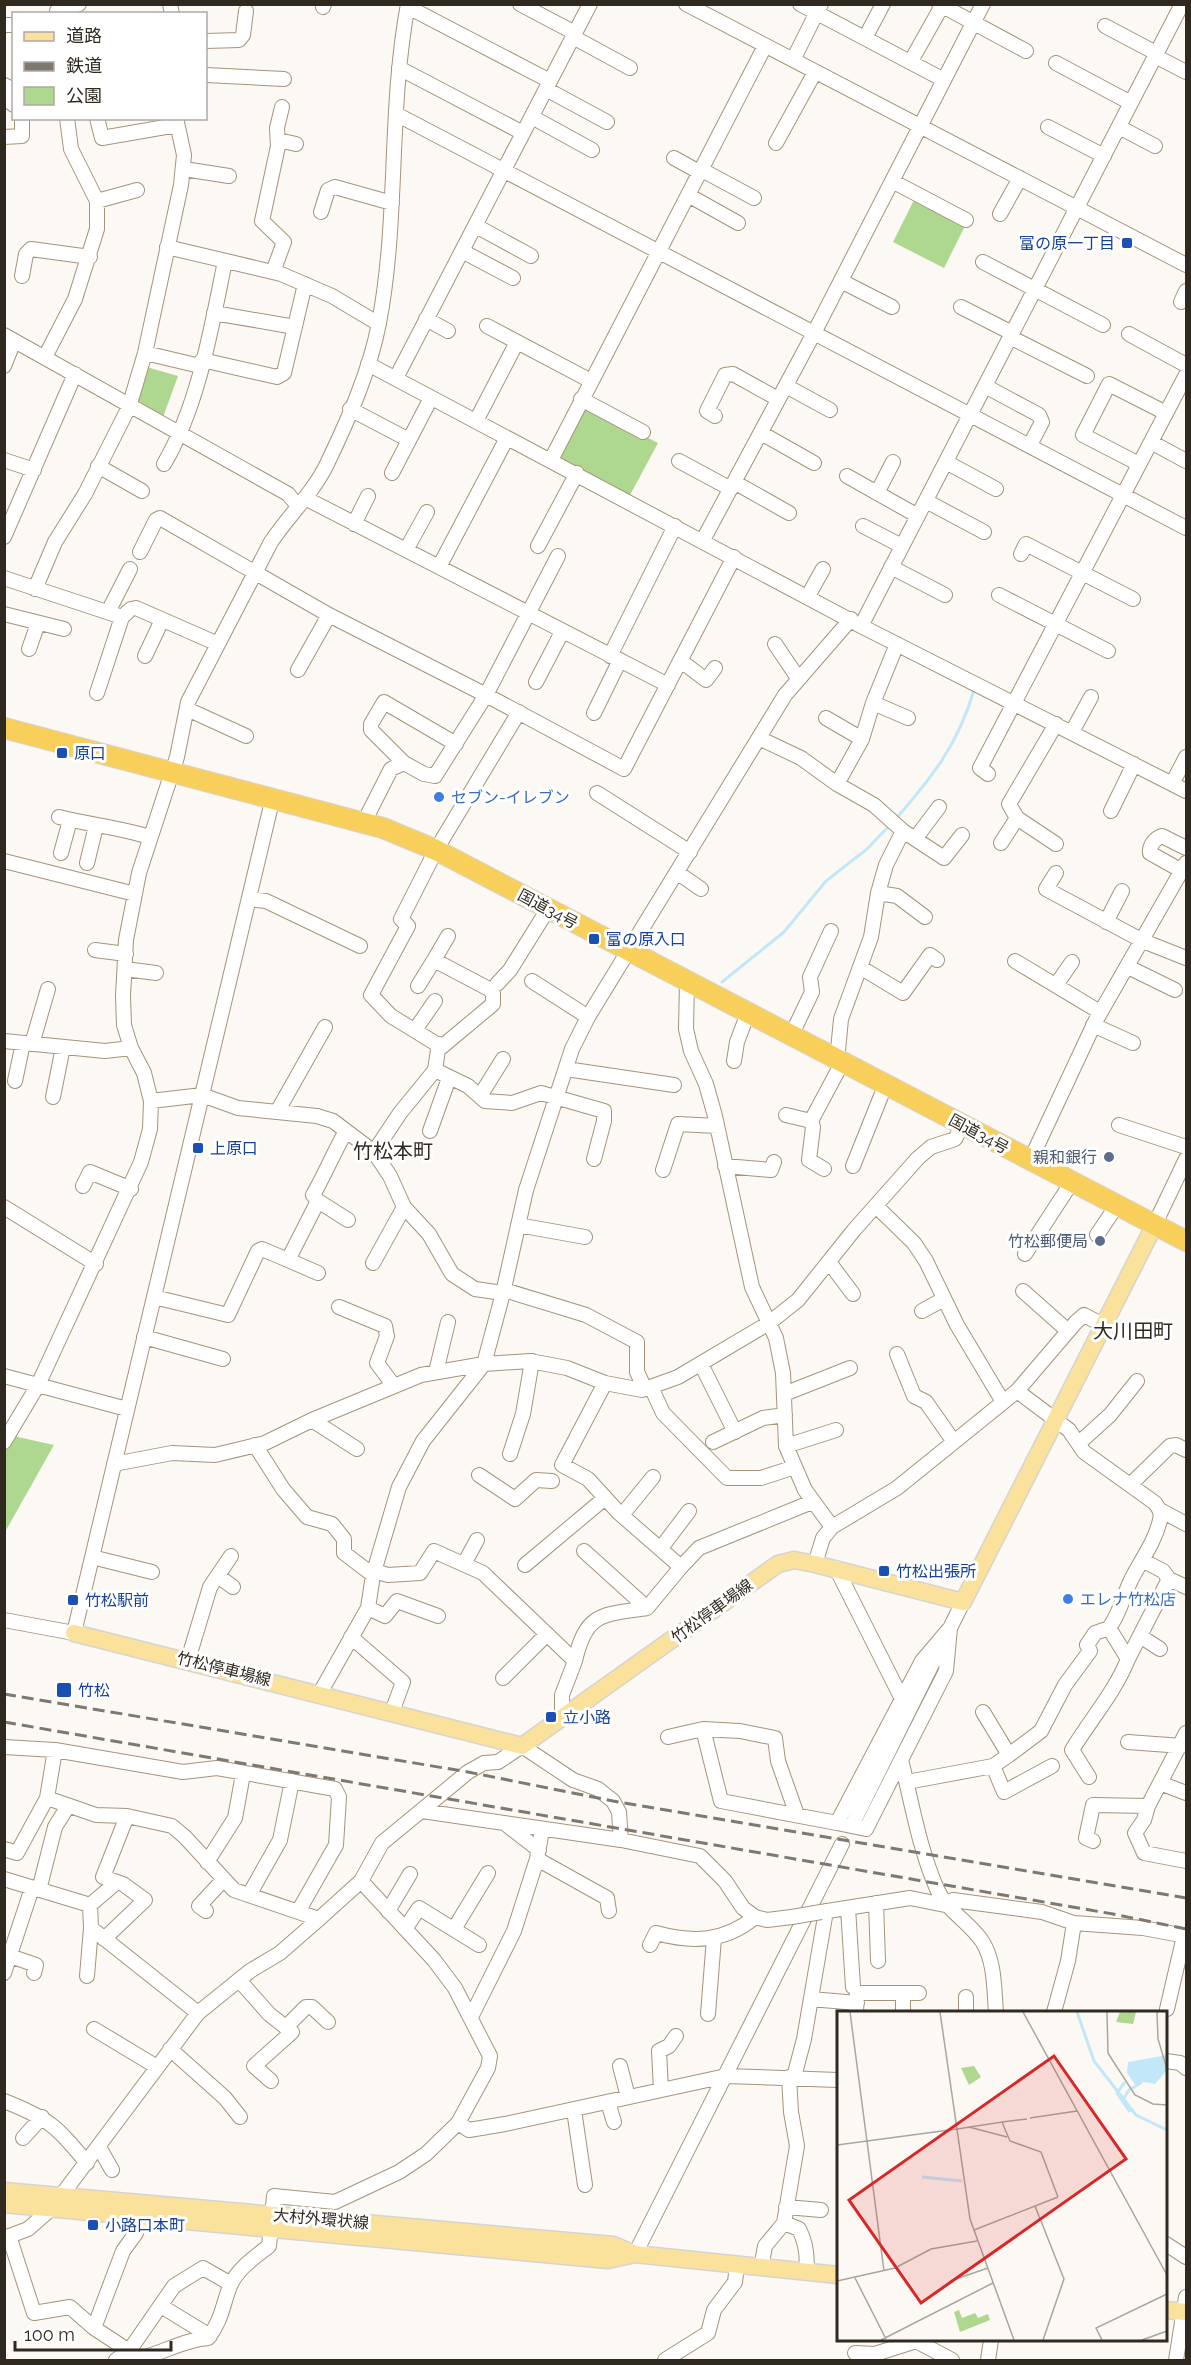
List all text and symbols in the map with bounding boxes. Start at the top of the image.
legend [12,12,207,120]
text: 道路 [66,25,102,46]
text: 鉄道 [66,55,102,76]
text: 公園 [66,85,102,106]
place label: 富の原一丁目 [1019,234,1115,253]
marker: 富の原一丁目 [1120,236,1134,250]
place label: 原口 [74,744,106,763]
marker: 原口 [55,746,69,760]
place label: セブン-イレブン [451,788,570,807]
marker: セブン-イレブン [432,790,446,804]
street label: 国道34号 [515,885,581,933]
place label: 富の原入口 [606,930,686,949]
marker: 富の原入口 [587,932,601,946]
street label: 国道34号 [946,1110,1012,1158]
place label: 上原口 [210,1139,258,1158]
district label: 竹松本町 [353,1139,433,1163]
marker: 上原口 [191,1141,205,1155]
place label: 親和銀行 [1033,1148,1097,1167]
marker: 親和銀行 [1102,1150,1116,1164]
place label: 竹松郵便局 [1008,1232,1088,1251]
marker: 竹松郵便局 [1093,1234,1107,1248]
district label: 大川田町 [1093,1319,1173,1343]
place label: 竹松出張所 [896,1562,976,1581]
marker: 竹松出張所 [877,1564,891,1578]
street label: 竹松停車場線 [668,1575,756,1647]
place label: エレナ竹松店 [1080,1590,1176,1609]
place label: 竹松駅前 [85,1591,149,1610]
marker: エレナ竹松店 [1061,1592,1075,1606]
marker: 竹松駅前 [66,1593,80,1607]
street label: 竹松停車場線 [175,1648,273,1690]
marker: 竹松 [55,1681,73,1699]
place label: 竹松 [78,1681,110,1700]
place label: 立小路 [563,1708,611,1727]
marker: 立小路 [544,1710,558,1724]
inset map [837,2011,1167,2341]
street label: 大村外環状線 [272,2205,370,2233]
place label: 小路口本町 [105,2216,185,2235]
marker: 小路口本町 [86,2218,100,2232]
scale bar [15,2314,171,2352]
text: 100 m [24,2324,75,2345]

